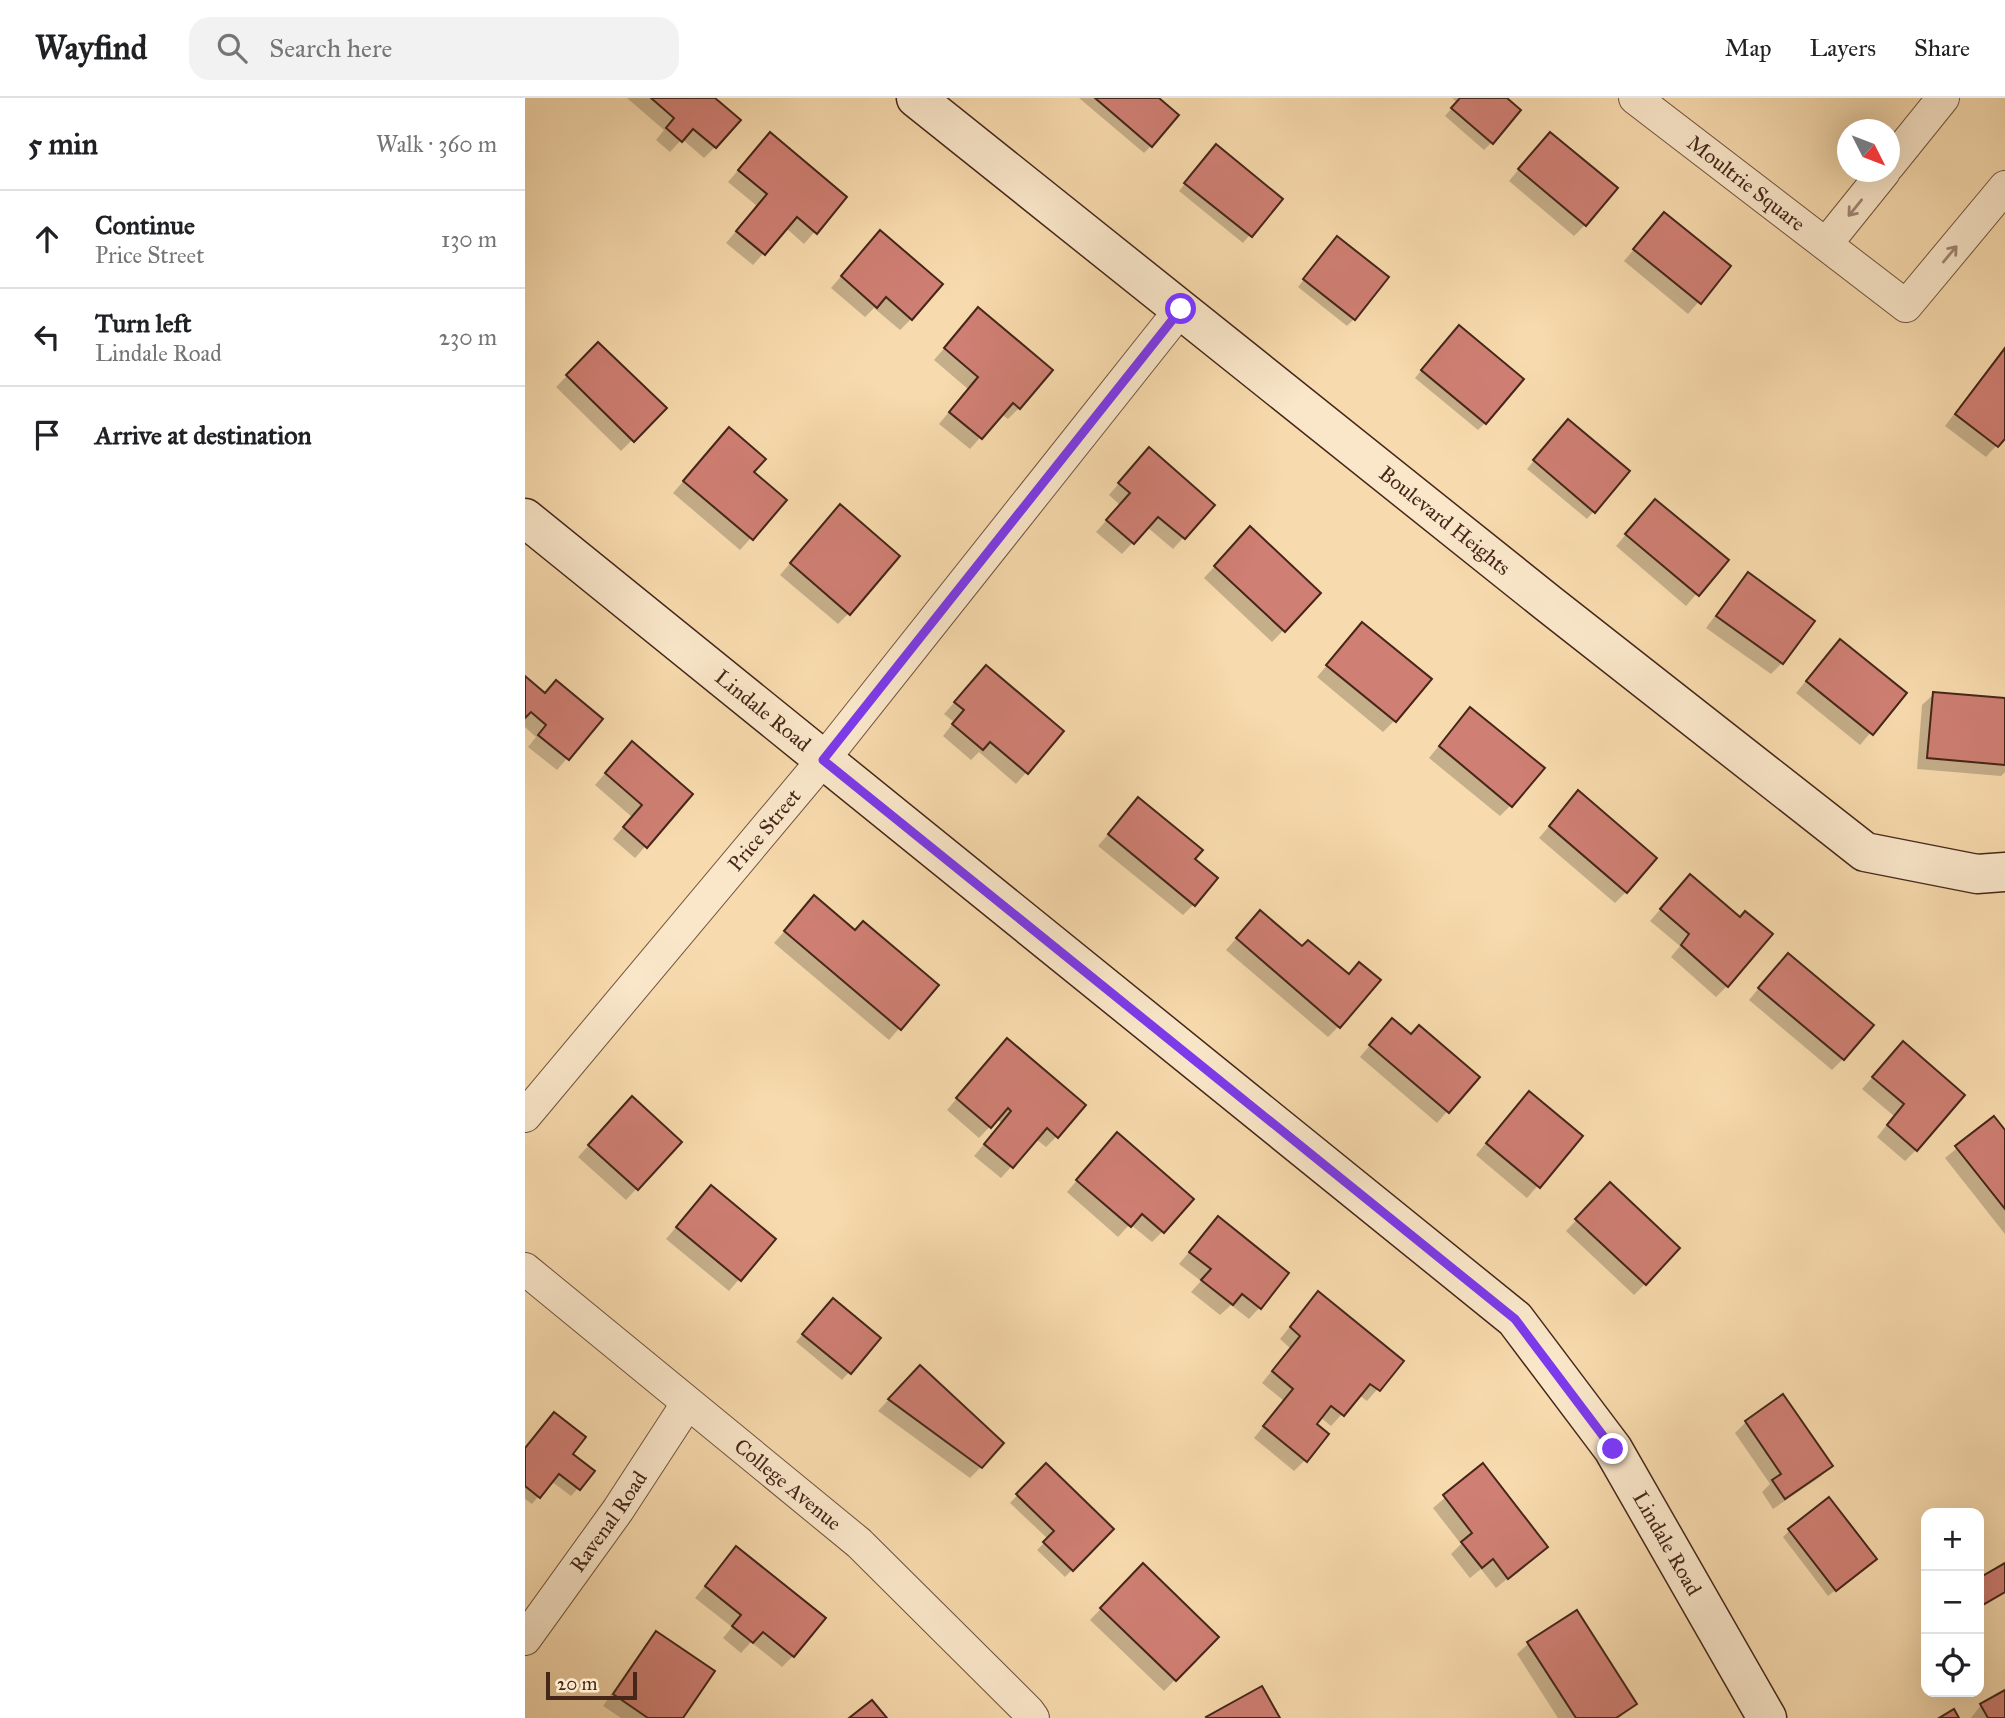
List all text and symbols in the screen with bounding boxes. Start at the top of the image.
search box [189,17,679,80]
text: Wayfind [35,28,147,68]
icon: search [213,29,251,67]
text: Search here [269,32,392,64]
text: Map [1725,33,1772,63]
text: Layers [1810,33,1876,63]
text: Share [1914,33,1970,63]
north arrow [1837,119,1900,182]
text: 5 min [28,126,98,162]
text: Walk · 360 m [376,130,497,158]
street label: Moultrie Square [1682,130,1810,237]
one-way arrow [1847,198,1863,216]
text: Continue [95,209,195,241]
icon: ahead [28,220,66,258]
text: 130 m [441,225,497,253]
text: Price Street [95,241,204,269]
one-way arrow [1942,245,1958,263]
route start [1165,293,1196,324]
text: Turn left [95,307,191,339]
icon: left [28,318,66,356]
text: 230 m [439,323,497,351]
text: Lindale Road [95,339,222,367]
icon: arrive [28,416,66,454]
text: Arrive at destination [95,419,312,451]
street label: Boulevard Heights [1374,460,1516,581]
street label: Lindale Road [710,664,816,757]
street label: Price Street [722,783,807,877]
street label: College Avenue [729,1433,847,1536]
route end [1597,1433,1628,1464]
street label: Ravenal Road [564,1466,653,1577]
street label: Lindale Road [1627,1487,1707,1600]
map controls [1921,1508,1984,1697]
button: + [1921,1508,1984,1571]
button: − [1921,1571,1984,1634]
button: locate [1921,1634,1984,1697]
scale bar [546,1669,637,1701]
text: 20 m [557,1672,598,1695]

